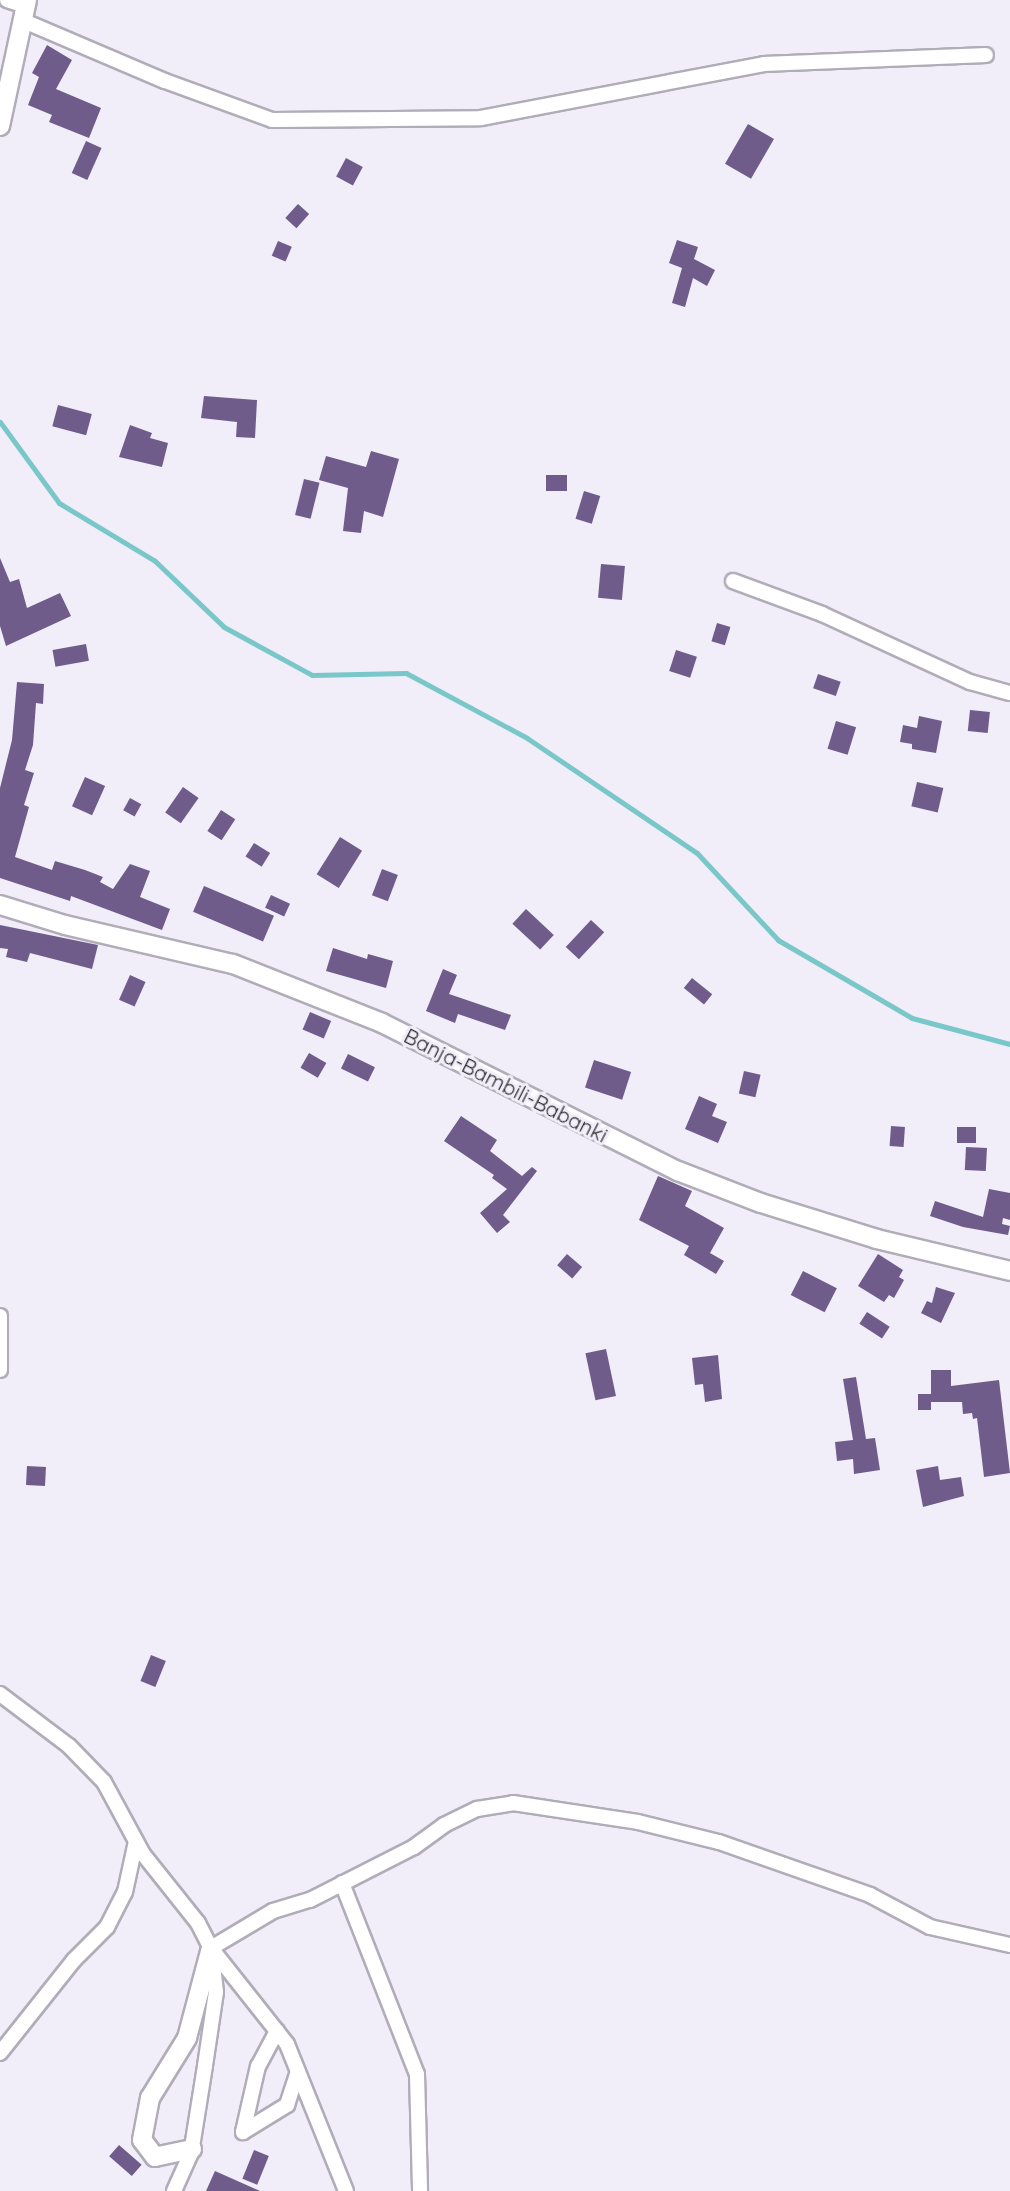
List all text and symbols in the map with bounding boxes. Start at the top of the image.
street label: Banja-Bambili-Babanki [400,1023,612,1147]

